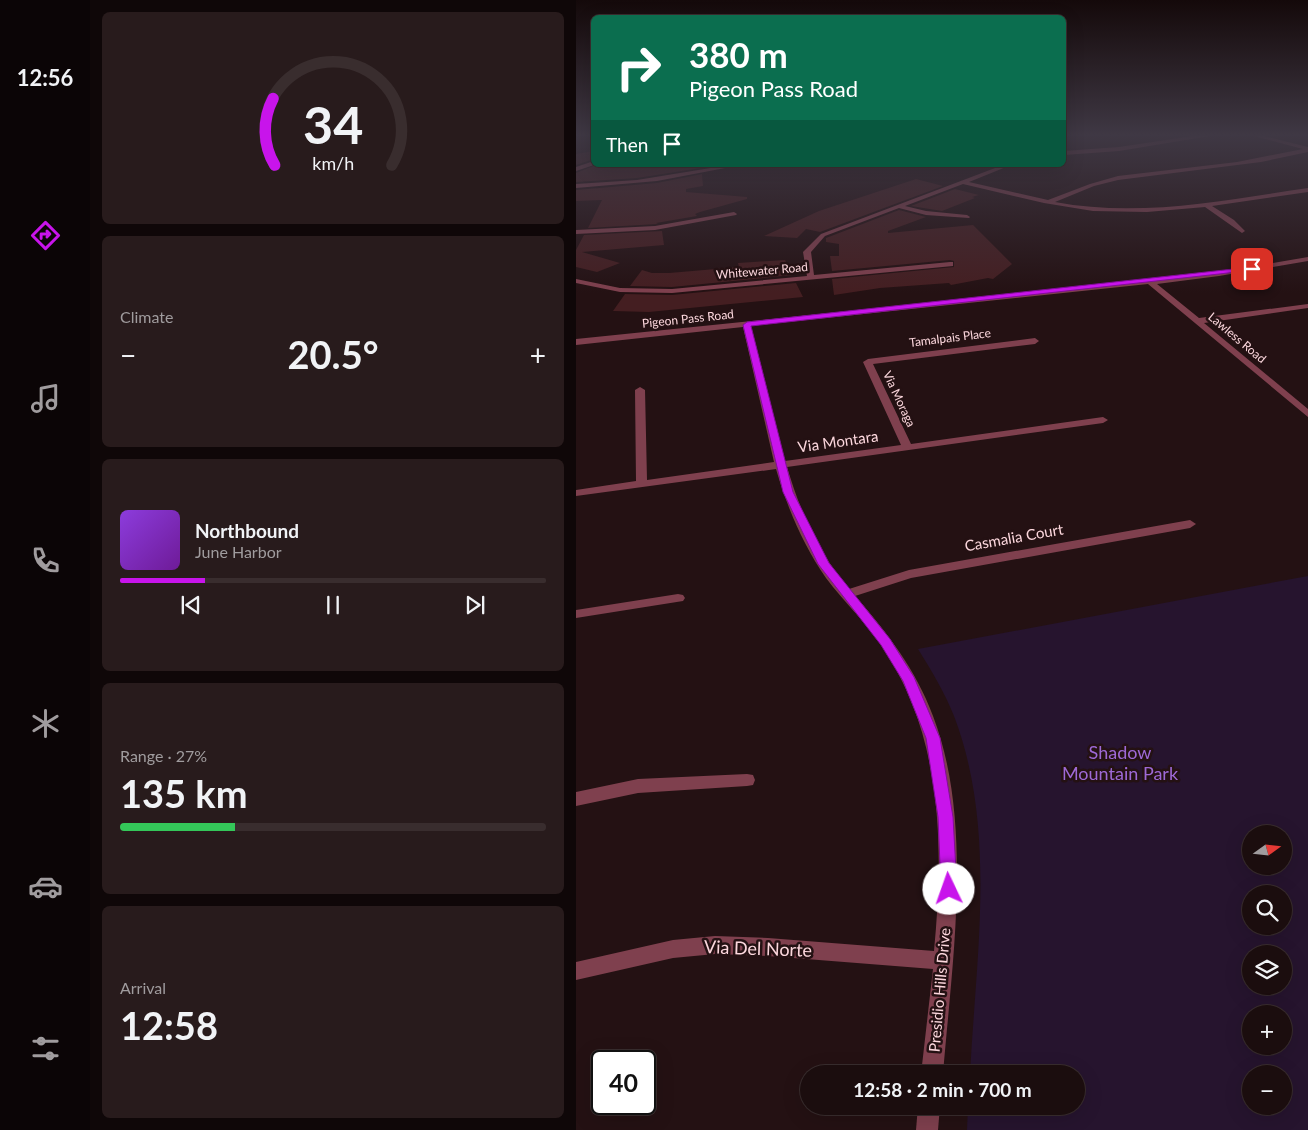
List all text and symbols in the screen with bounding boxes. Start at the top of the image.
text: 380 m [689,33,788,75]
icon: right [606,35,671,100]
text: 12:56 [17,64,73,91]
text: Pigeon Pass Road [689,75,858,102]
text: 34 [303,93,363,155]
icon: arrive [658,130,686,158]
text: Then [606,133,648,156]
text: km/h [312,152,354,174]
icon: directions [28,218,63,253]
pin [1231,248,1273,290]
icon: arrive [1238,255,1266,283]
street label: Whitewater Road [715,259,809,282]
street label: Pigeon Pass Road [641,306,735,331]
text: Climate [120,307,173,326]
street label: Lawless Road [1205,309,1269,366]
street label: Tamalpais Place [908,325,992,350]
text: 20.5° [288,331,378,377]
text: − [120,338,136,372]
text: + [530,338,546,372]
street label: Via Moraga [880,368,919,429]
icon: music [28,381,63,416]
street label: Via Montara [796,426,879,456]
text: Northbound [195,519,299,542]
street label: Casmalia Court [963,519,1065,555]
text: June Harbor [195,542,282,561]
icon: phone [28,543,63,578]
icon: previous [177,591,205,619]
icon: pause [319,591,347,619]
icon: next [461,591,489,619]
icon: climate [28,706,63,741]
park label: Shadow Mountain Park [1062,741,1179,784]
text: Range · 27% [120,746,207,765]
text: 135 km [120,770,248,816]
north arrow [1242,825,1292,875]
map controls [1242,825,1292,1115]
position arrow [922,862,974,914]
icon: car [28,869,63,904]
button: search [1242,885,1292,935]
street label: Presidio Hills Drive [925,927,953,1053]
street label: Via Del Norte [704,935,812,961]
button: layers [1242,945,1292,995]
text: Arrival [120,978,166,997]
text: 12:58 [120,1002,218,1048]
button: + [1242,1005,1292,1055]
icon: filters [28,1031,63,1066]
speed limit sign: 40 [591,1050,656,1115]
button: − [1242,1065,1292,1115]
text: 12:58 · 2 min · 700 m [853,1078,1032,1101]

